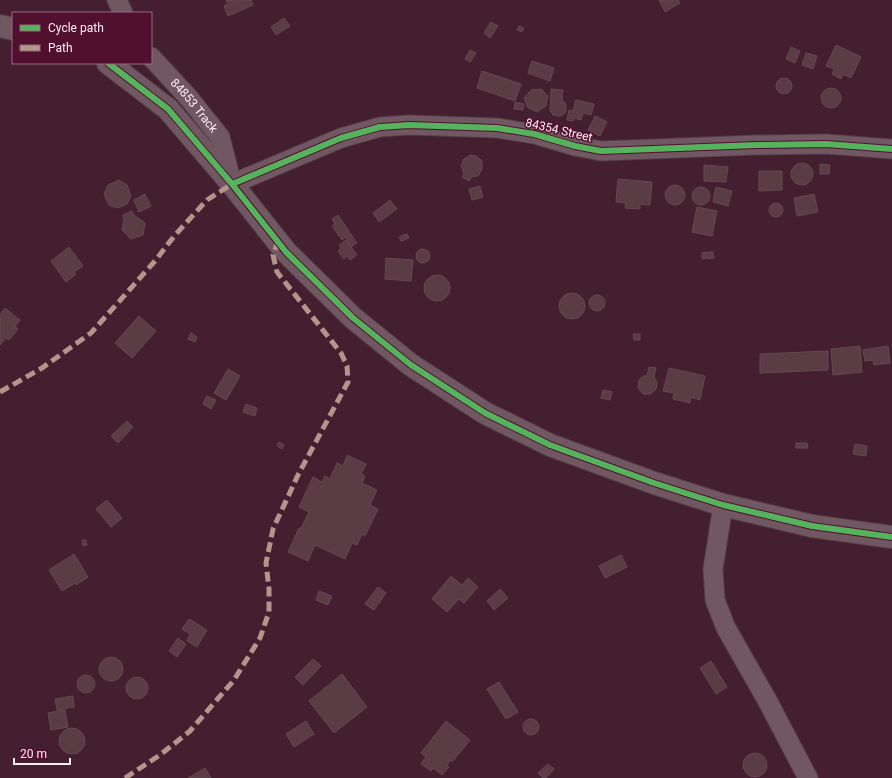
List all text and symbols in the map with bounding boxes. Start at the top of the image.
legend [12,12,152,64]
text: Cycle path [48,21,104,35]
text: Path [48,41,73,55]
street label: 84853 Track [168,76,221,136]
street label: 84354 Street [524,115,594,145]
scale bar [14,740,70,766]
text: 20 m [20,747,47,761]

